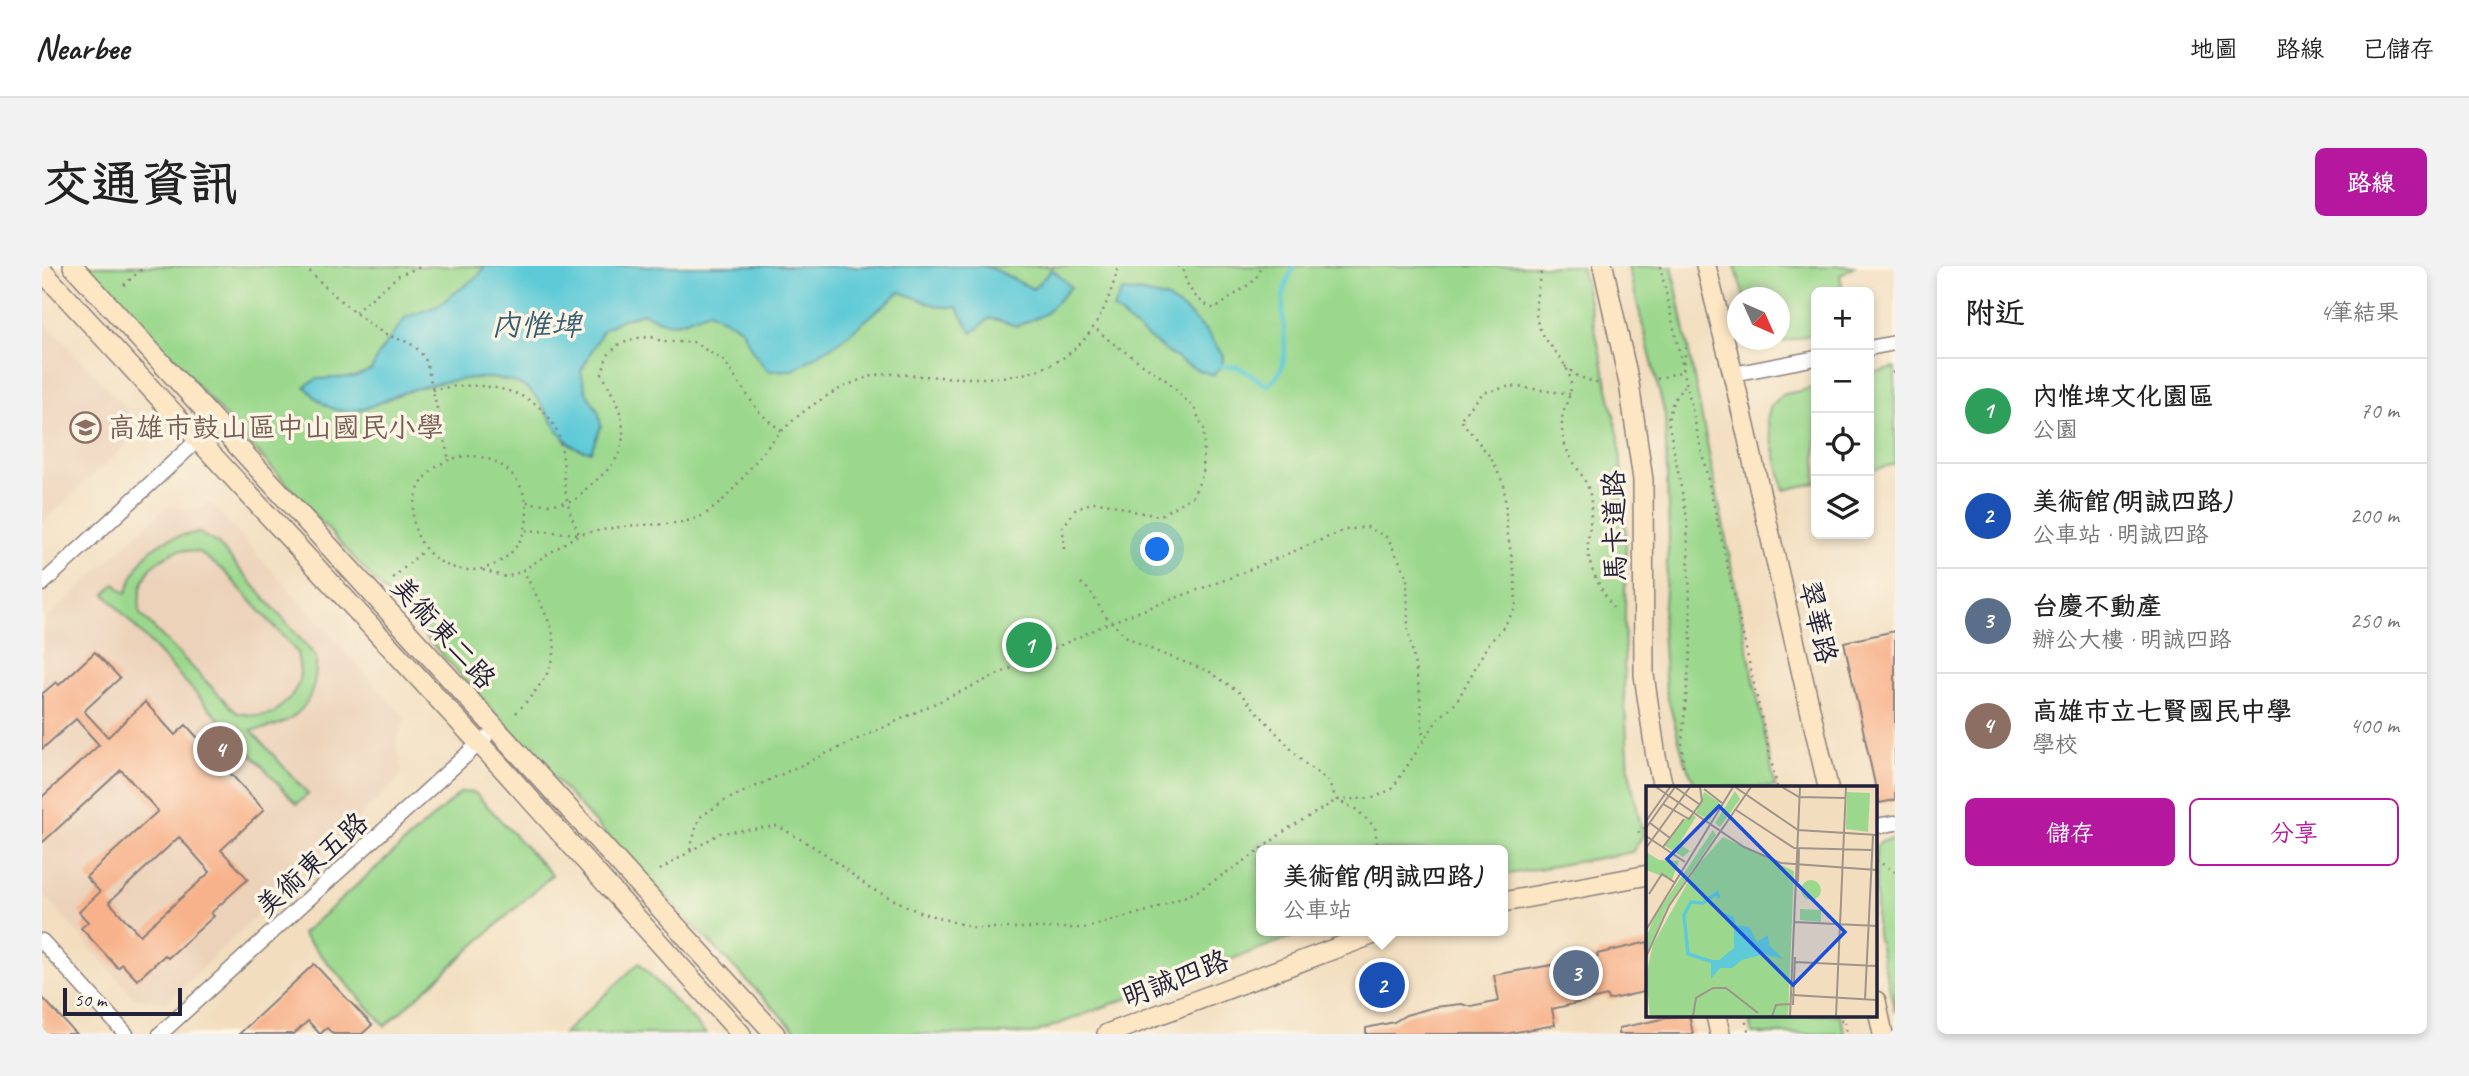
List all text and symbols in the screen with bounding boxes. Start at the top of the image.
text: Nearbee [35,27,129,69]
text: 地圖 [2190,34,2238,64]
text: 路線 [2276,34,2324,64]
text: 已儲存 [2362,34,2434,64]
button: 路線 [2315,148,2427,216]
text: 交通資訊 [42,153,238,215]
north arrow [1727,287,1790,350]
map controls [1811,287,1874,539]
button: + [1811,287,1874,350]
text: 附近 [1965,294,2025,332]
text: 4筆結果 [2320,298,2399,327]
water label: 內惟埤 [491,306,584,344]
button: − [1811,350,1874,413]
text: 內惟埤文化園區 [2032,380,2214,413]
text: 1 [1983,396,1993,425]
text: 70 m [2360,396,2399,425]
school or university icon: 高雄市鼓山區中山國民小學 [68,410,102,444]
place label: 高雄市鼓山區中山國民小學 [108,410,444,445]
button: locate [1811,413,1874,476]
text: 公園 [2032,415,2078,444]
street label: 馬卡道路 [1596,470,1633,582]
button: layers [1811,476,1874,539]
text: 美術館(明誠四路) [2032,485,2231,518]
text: 2 [1983,501,1993,530]
text: 200 m [2350,501,2399,530]
text: 公車站 · 明誠四路 [2032,520,2208,549]
your location [1140,532,1174,566]
street label: 美術東二路 [384,569,503,696]
street label: 翠華路 [1792,577,1845,667]
text: 台慶不動產 [2032,590,2162,623]
text: 3 [1983,606,1993,635]
text: 250 m [2350,606,2399,635]
pin: 1 [1006,619,1052,671]
text: 辦公大樓 · 明誠四路 [2032,625,2231,654]
text: 高雄市立七賢國民中學 [2032,695,2292,728]
text: 4 [1983,711,1993,740]
text: 400 m [2350,711,2399,740]
pin: 4 [197,723,243,775]
text: 學校 [2032,730,2078,759]
inset map [1646,786,1878,1016]
button: 儲存 [1965,798,2175,866]
button: 分享 [2189,798,2399,866]
street label: 美術東五路 [248,805,375,924]
popup [1256,845,1508,936]
text: 美術館(明誠四路) [1282,860,1482,893]
text: 公車站 [1282,895,1351,924]
street label: 明誠四路 [1117,942,1234,1015]
pin: 3 [1553,947,1599,999]
pin: 2 [1359,959,1405,1011]
scale bar [63,985,182,1017]
text: 50 m [74,988,106,1012]

